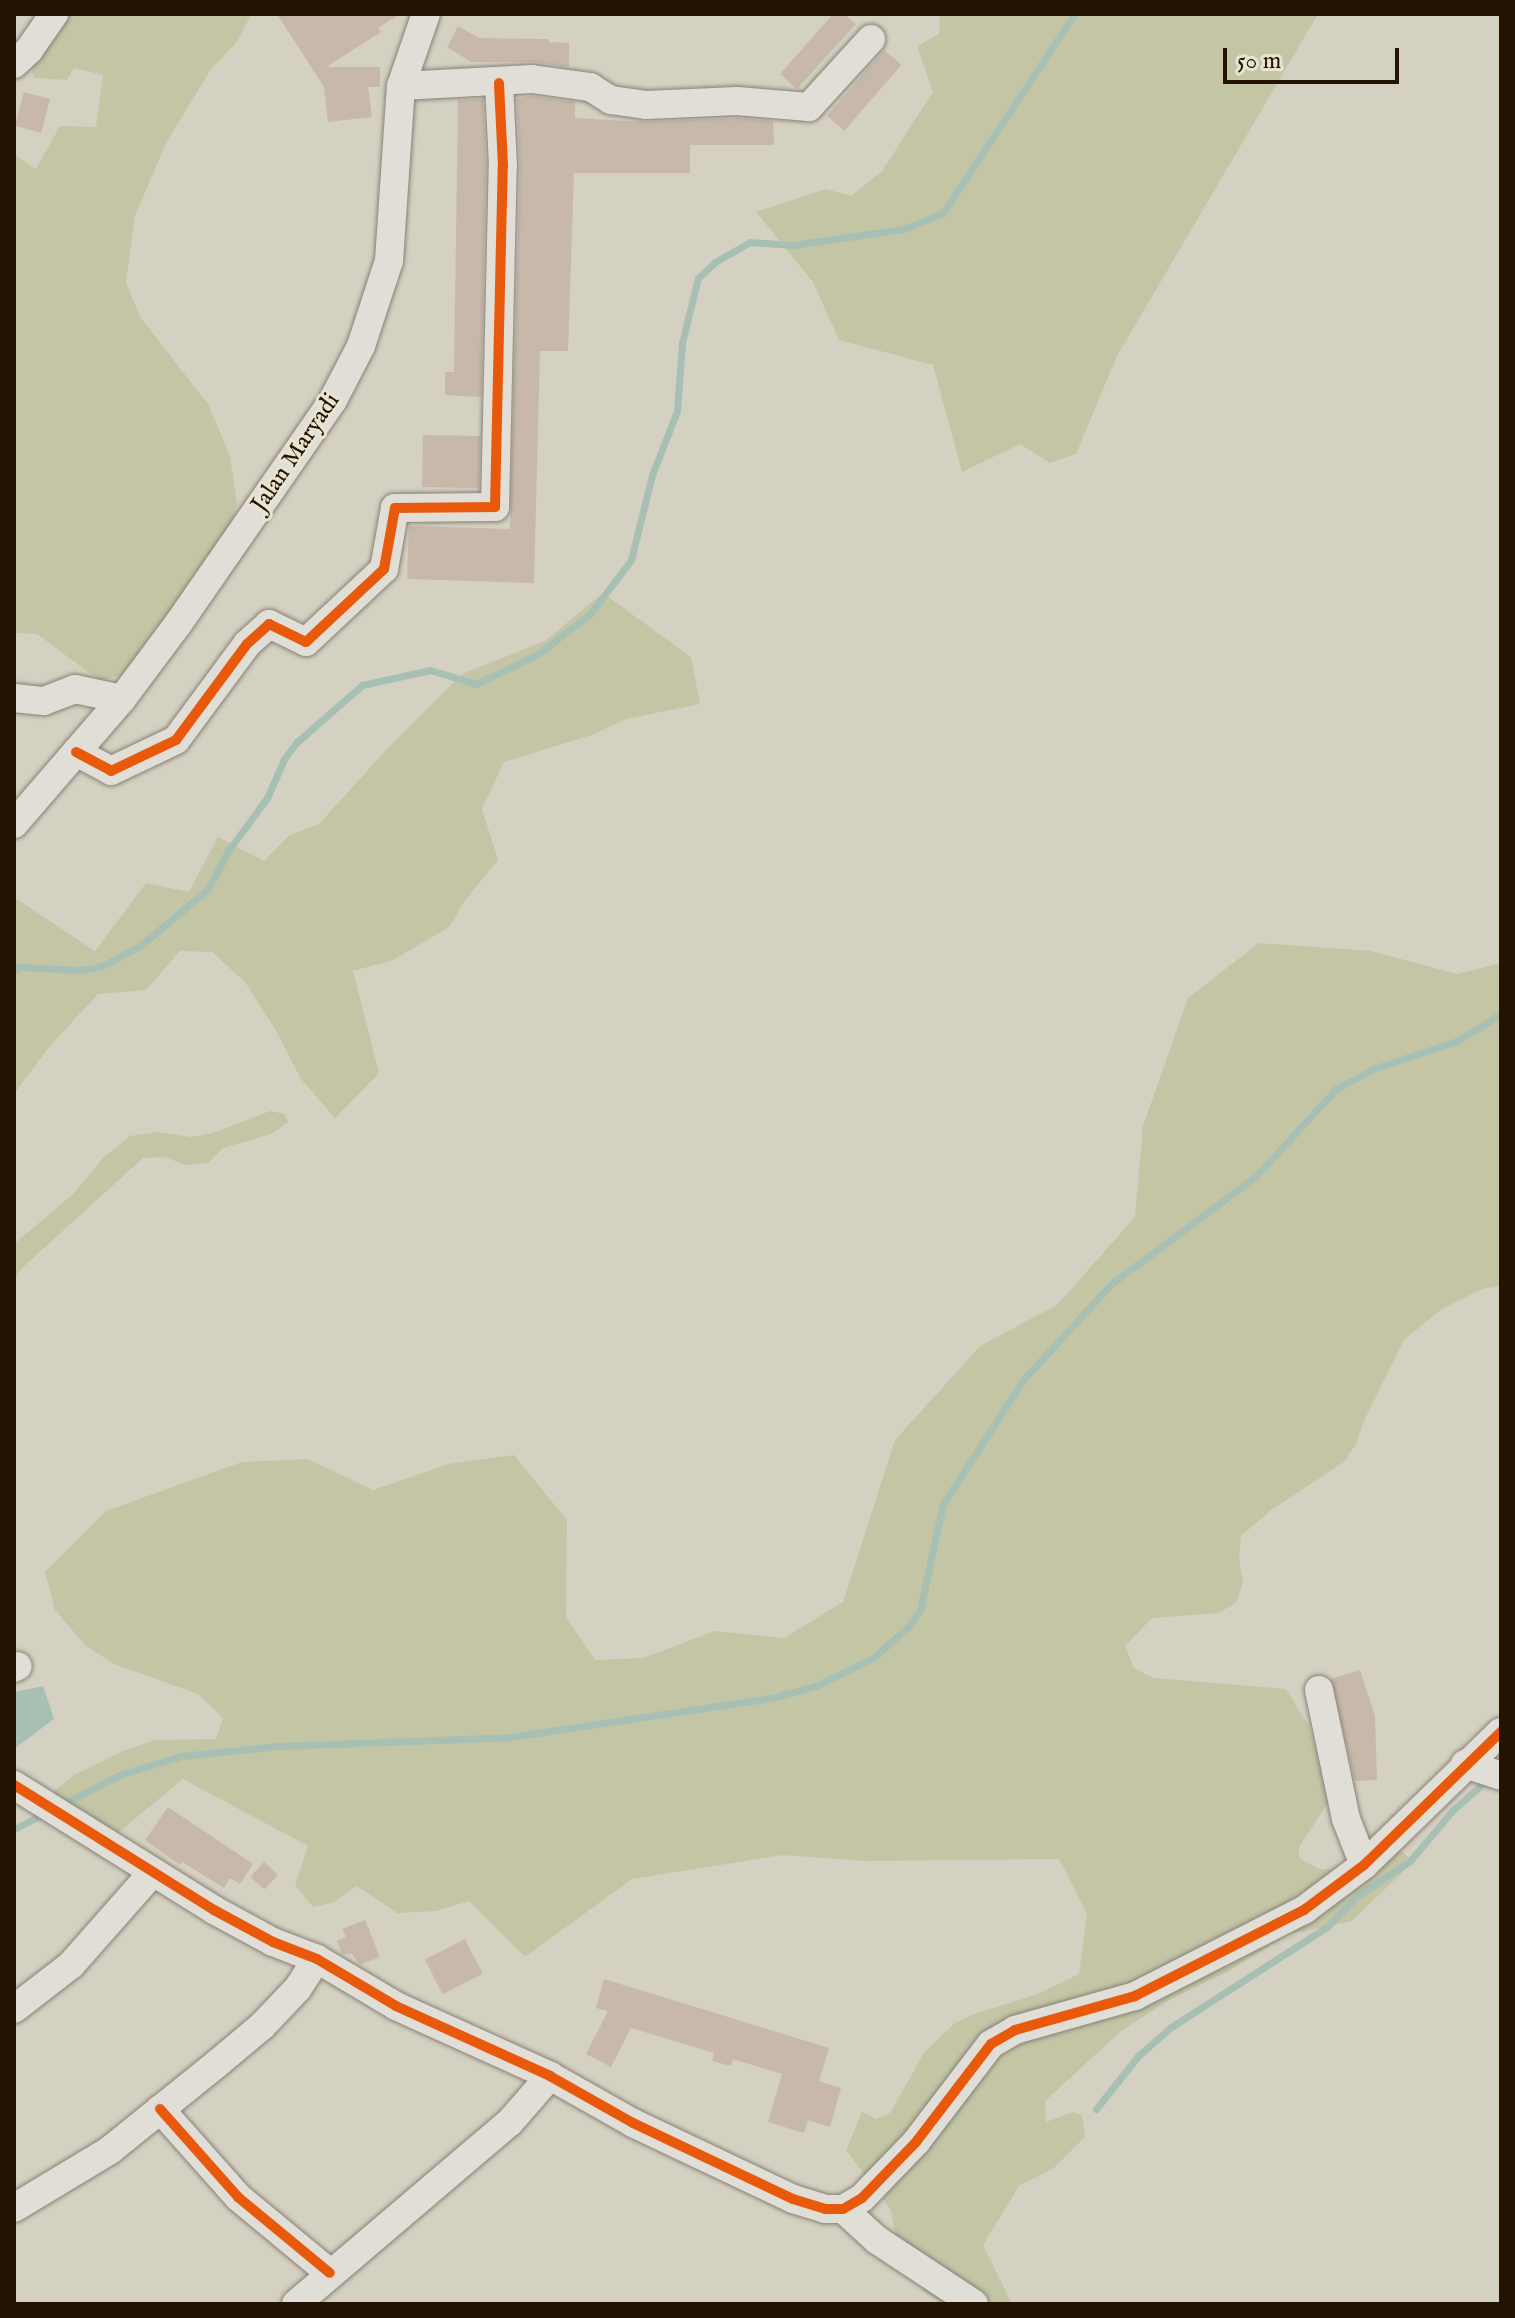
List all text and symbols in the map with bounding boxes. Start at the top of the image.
scale bar [1227,32,1403,82]
text: 50 m [1237,46,1281,77]
street label: Jalan Maryadi [246,388,346,518]

